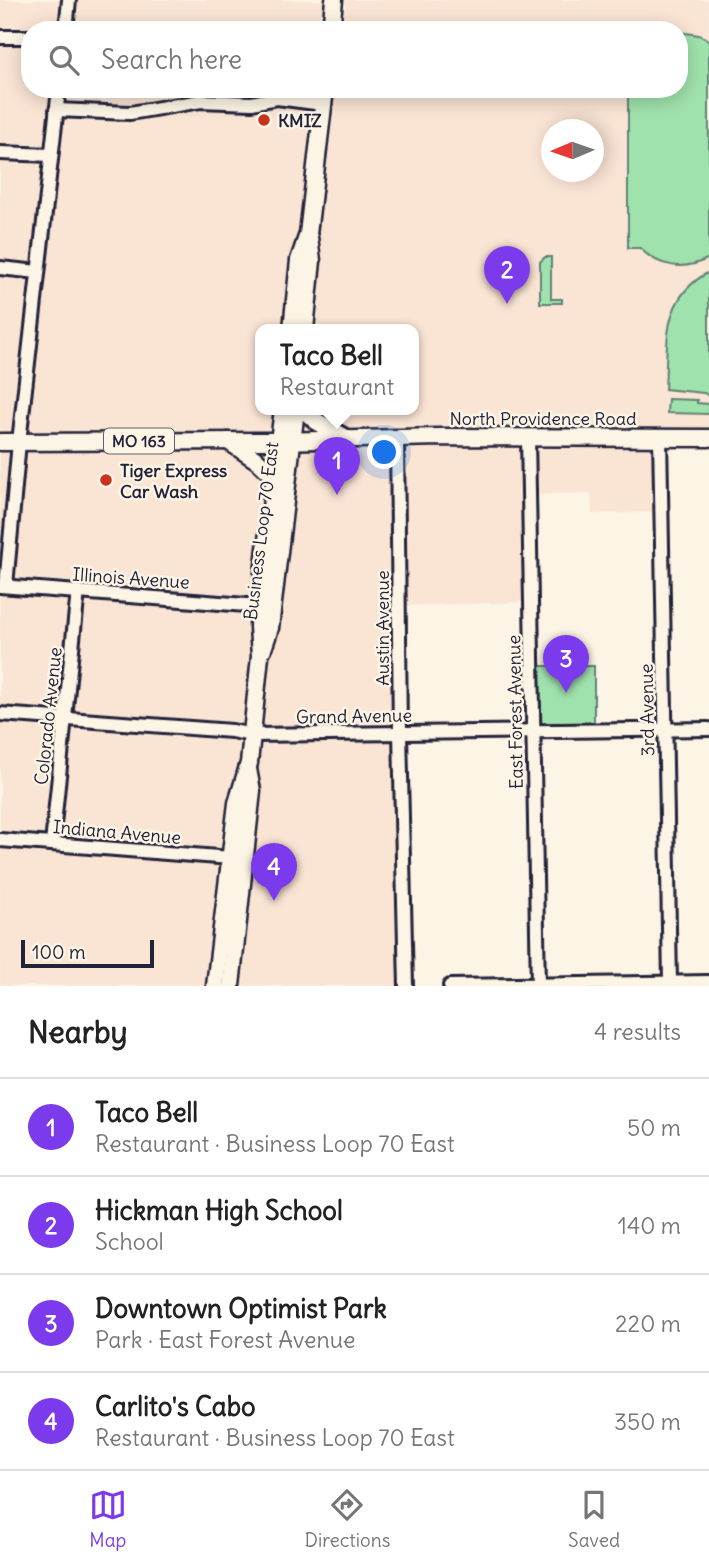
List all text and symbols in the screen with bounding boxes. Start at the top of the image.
search box [21,21,688,98]
icon: search [45,41,83,79]
text: Search here [101,43,242,76]
place label: KMIZ [278,109,322,132]
marker: KMIZ [256,112,272,128]
north arrow [541,119,604,182]
pin: 2 [484,246,530,304]
popup [255,324,419,415]
text: Taco Bell [280,339,383,372]
text: Restaurant [280,372,394,401]
street label: North Providence Road [449,407,637,430]
road number: MO 163 [104,428,174,454]
your location [367,435,401,469]
pin: 1 [314,437,360,495]
street label: Business Loop 70 East [239,441,283,621]
place label: Tiger Express Car Wash [120,459,227,503]
marker: Tiger Express Car Wash [98,472,114,488]
street label: Illinois Avenue [72,562,190,594]
street label: Austin Avenue [371,570,394,686]
street label: East Forest Avenue [502,635,528,789]
pin: 3 [543,635,589,693]
street label: Colorado Avenue [29,646,67,786]
street label: 3rd Avenue [635,664,659,756]
street label: Grand Avenue [296,703,412,729]
street label: Indiana Avenue [52,815,182,849]
pin: 4 [251,843,297,901]
scale bar [21,937,154,969]
text: 100 m [32,940,86,964]
text: Nearby [28,1013,128,1051]
text: 4 results [594,1017,681,1046]
text: Taco Bell [95,1096,198,1129]
text: 1 [46,1113,56,1142]
text: 50 m [627,1113,681,1142]
text: Restaurant · Business Loop 70 East [95,1129,455,1158]
text: Hickman High School [95,1194,343,1227]
text: 2 [45,1211,57,1240]
text: 140 m [618,1211,681,1240]
text: School [95,1227,164,1256]
text: Downtown Optimist Park [95,1292,387,1325]
text: 3 [44,1309,58,1338]
text: 220 m [615,1309,681,1338]
text: Park · East Forest Avenue [95,1325,355,1354]
text: Carlito's Cabo [95,1390,256,1423]
text: 4 [44,1407,58,1436]
text: 350 m [614,1407,681,1436]
text: Restaurant · Business Loop 70 East [95,1423,455,1452]
tab: Map [89,1486,127,1552]
tab: Directions [305,1486,390,1552]
tab: Saved [568,1486,620,1552]

